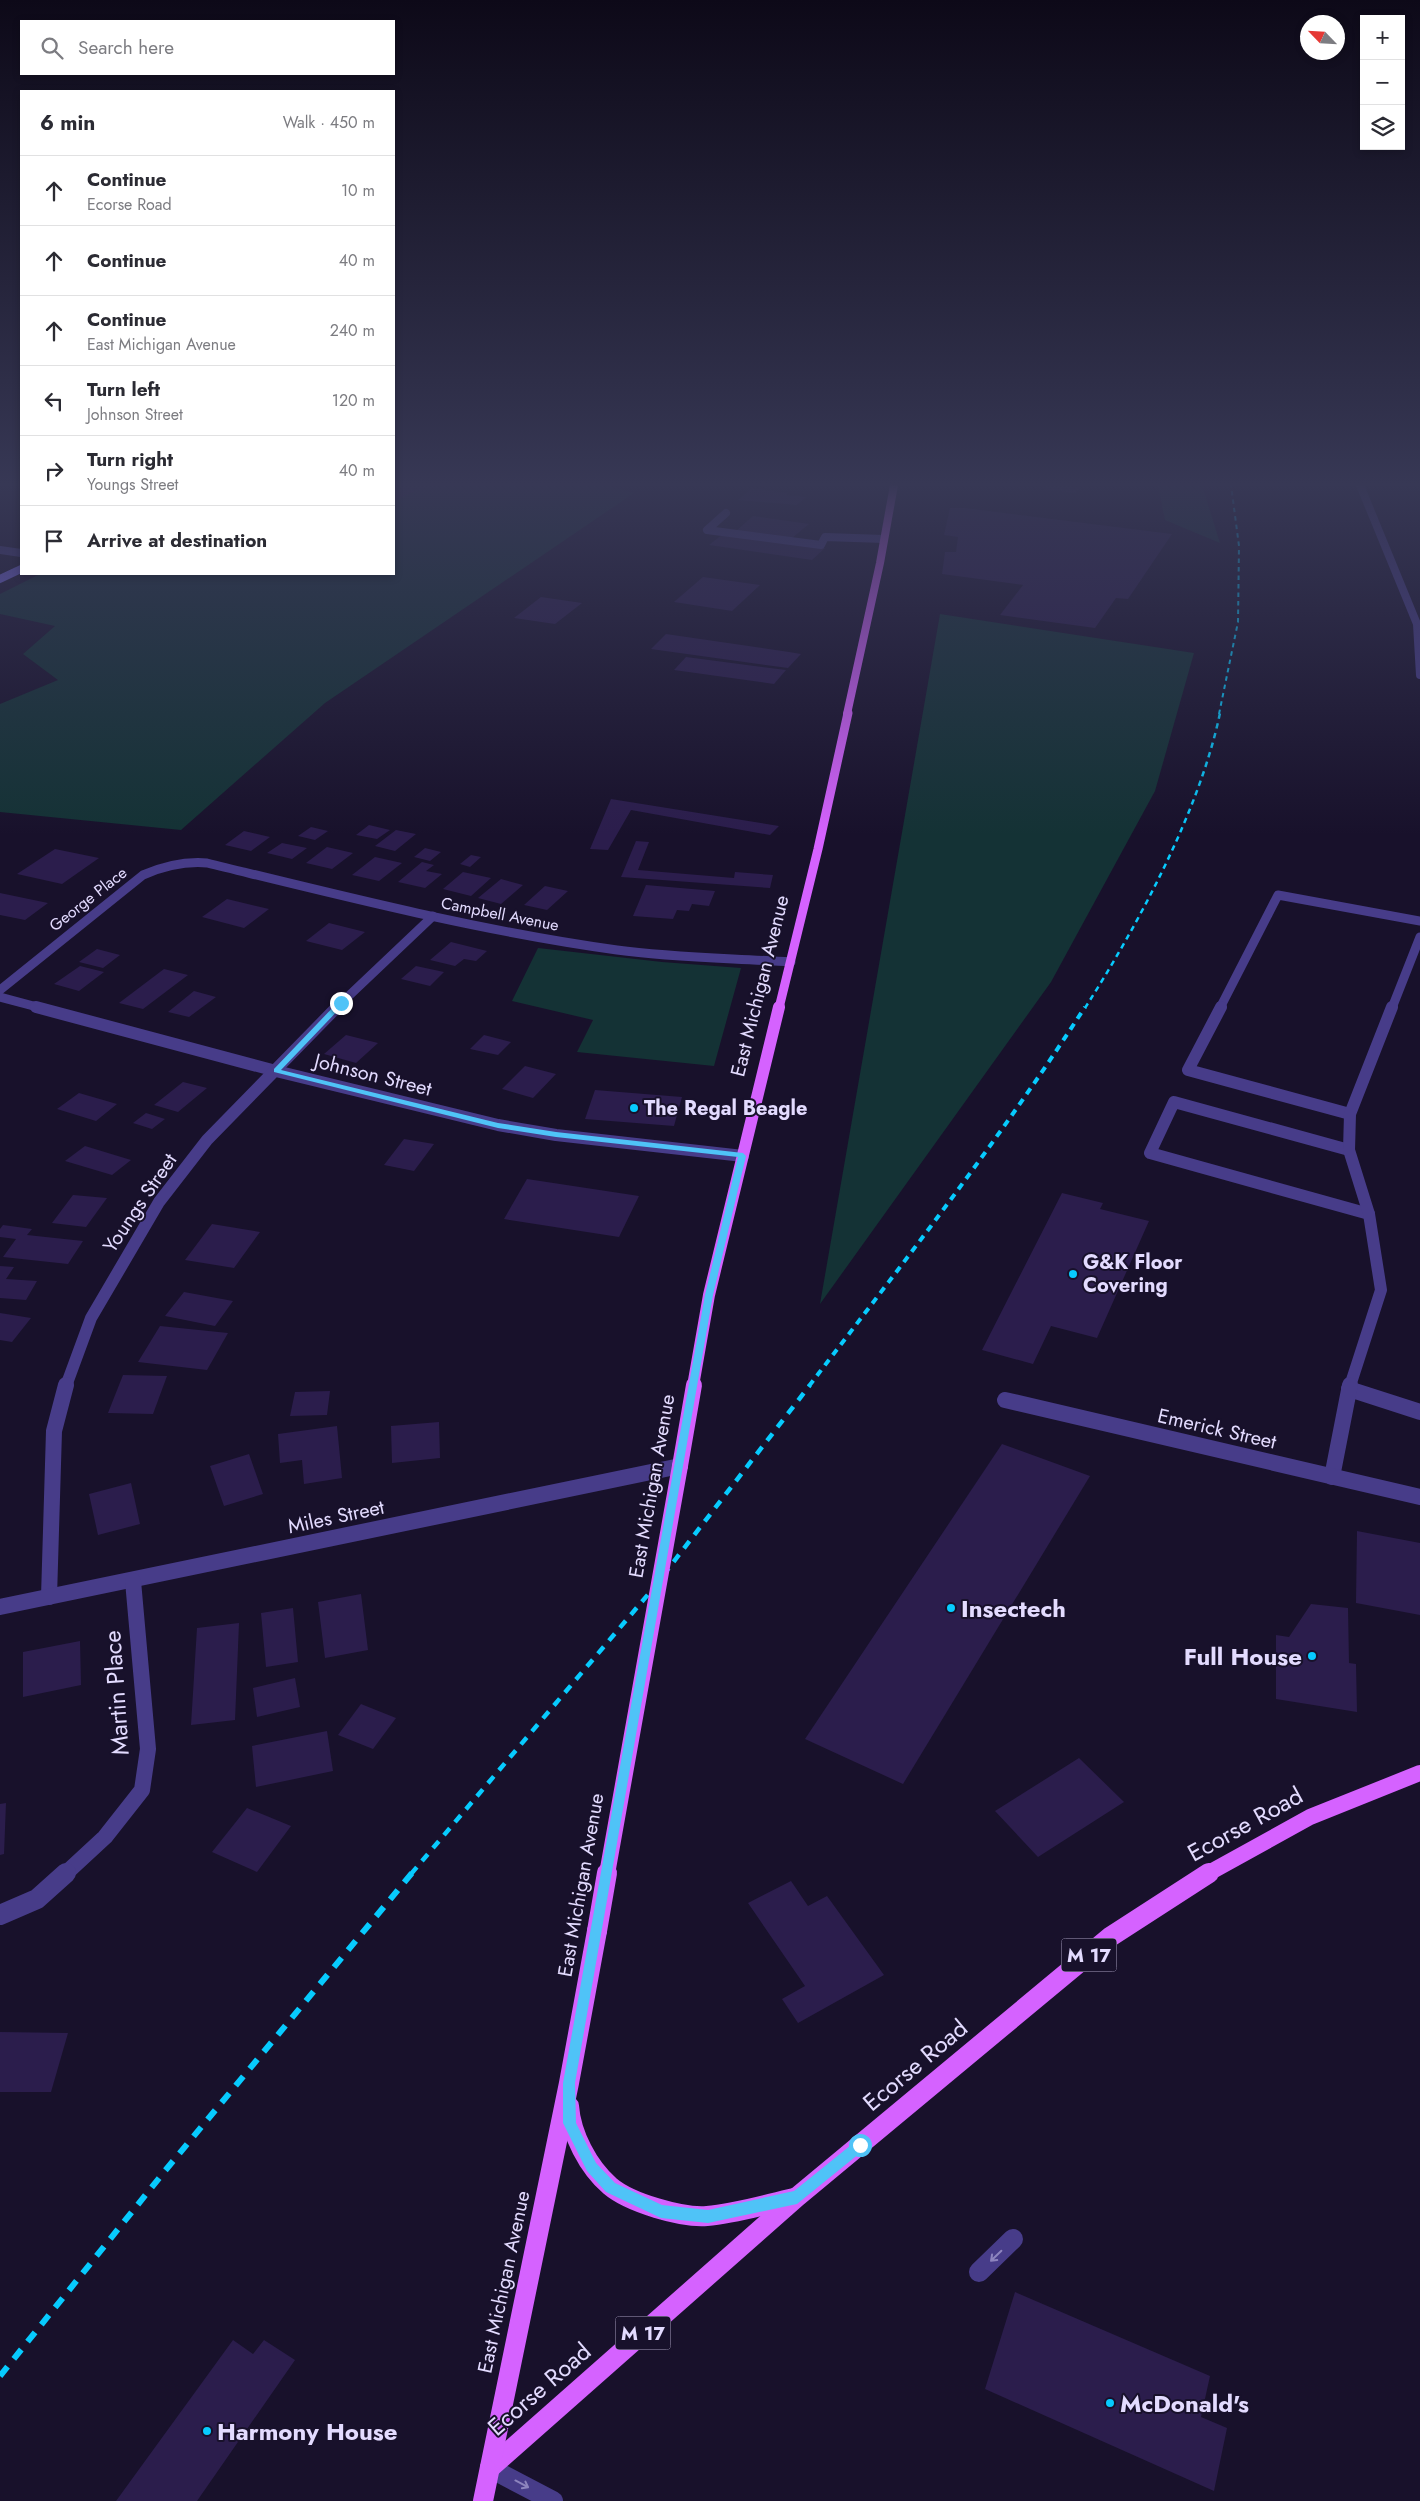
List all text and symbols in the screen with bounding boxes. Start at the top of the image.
north arrow [1300,15,1345,60]
map controls [1360,15,1405,150]
button: + [1360,15,1405,60]
search box [20,20,395,75]
icon: search [38,34,66,62]
text: Search here [78,34,174,61]
button: − [1360,60,1405,105]
button: layers [1360,105,1405,150]
text: 6 min [40,108,95,138]
text: Walk · 450 m [283,111,375,134]
text: Continue [87,166,166,193]
icon: ahead [40,177,68,205]
text: 10 m [341,179,375,202]
text: Ecorse Road [87,193,172,216]
icon: ahead [40,247,68,275]
text: Continue [87,247,166,274]
text: 40 m [339,249,375,272]
text: Continue [87,306,166,333]
icon: ahead [40,317,68,345]
text: 240 m [330,319,375,342]
text: East Michigan Avenue [87,333,236,356]
text: Turn left [87,376,160,403]
icon: left [40,387,68,415]
text: 120 m [332,389,375,412]
text: Johnson Street [87,403,183,426]
text: Turn right [87,446,173,473]
icon: right [40,457,68,485]
text: 40 m [339,459,375,482]
text: Youngs Street [87,473,178,496]
icon: arrive [40,527,68,555]
text: Arrive at destination [87,527,267,554]
street label: George Place [44,861,132,937]
street label: Campbell Avenue [439,891,561,937]
street label: East Michigan Avenue [723,892,797,1080]
route end [330,992,353,1015]
street label: Johnson Street [308,1046,435,1104]
place label: The Regal Beagle [644,1094,807,1123]
marker: The Regal Beagle [628,1102,640,1114]
street label: Youngs Street [96,1147,184,1258]
place label: G&K Floor Covering [1083,1248,1183,1300]
marker: G&K Floor Covering [1067,1268,1079,1280]
street label: East Michigan Avenue [622,1392,682,1580]
street label: Emerick Street [1155,1401,1279,1457]
street label: Miles Street [285,1493,387,1541]
place label: Insectech [961,1591,1066,1626]
marker: Insectech [945,1602,957,1614]
street label: Martin Place [94,1629,138,1757]
place label: Full House [1184,1639,1302,1674]
marker: Full House [1306,1650,1318,1662]
street label: Ecorse Road [1181,1778,1309,1870]
street label: East Michigan Avenue [551,1791,611,1979]
road number: M 17 [1062,1938,1116,1972]
street label: Ecorse Road [855,2011,975,2119]
route start [849,2134,872,2157]
street label: East Michigan Avenue [470,2188,538,2376]
one-way arrow [989,2250,1002,2262]
road number: M 17 [616,2316,670,2350]
street label: Ecorse Road [480,2334,598,2444]
place label: McDonald's [1120,2386,1249,2421]
marker: McDonald's [1104,2397,1116,2409]
place label: Harmony House [217,2414,397,2449]
marker: Harmony House [201,2425,213,2437]
one-way arrow [514,2480,528,2490]

